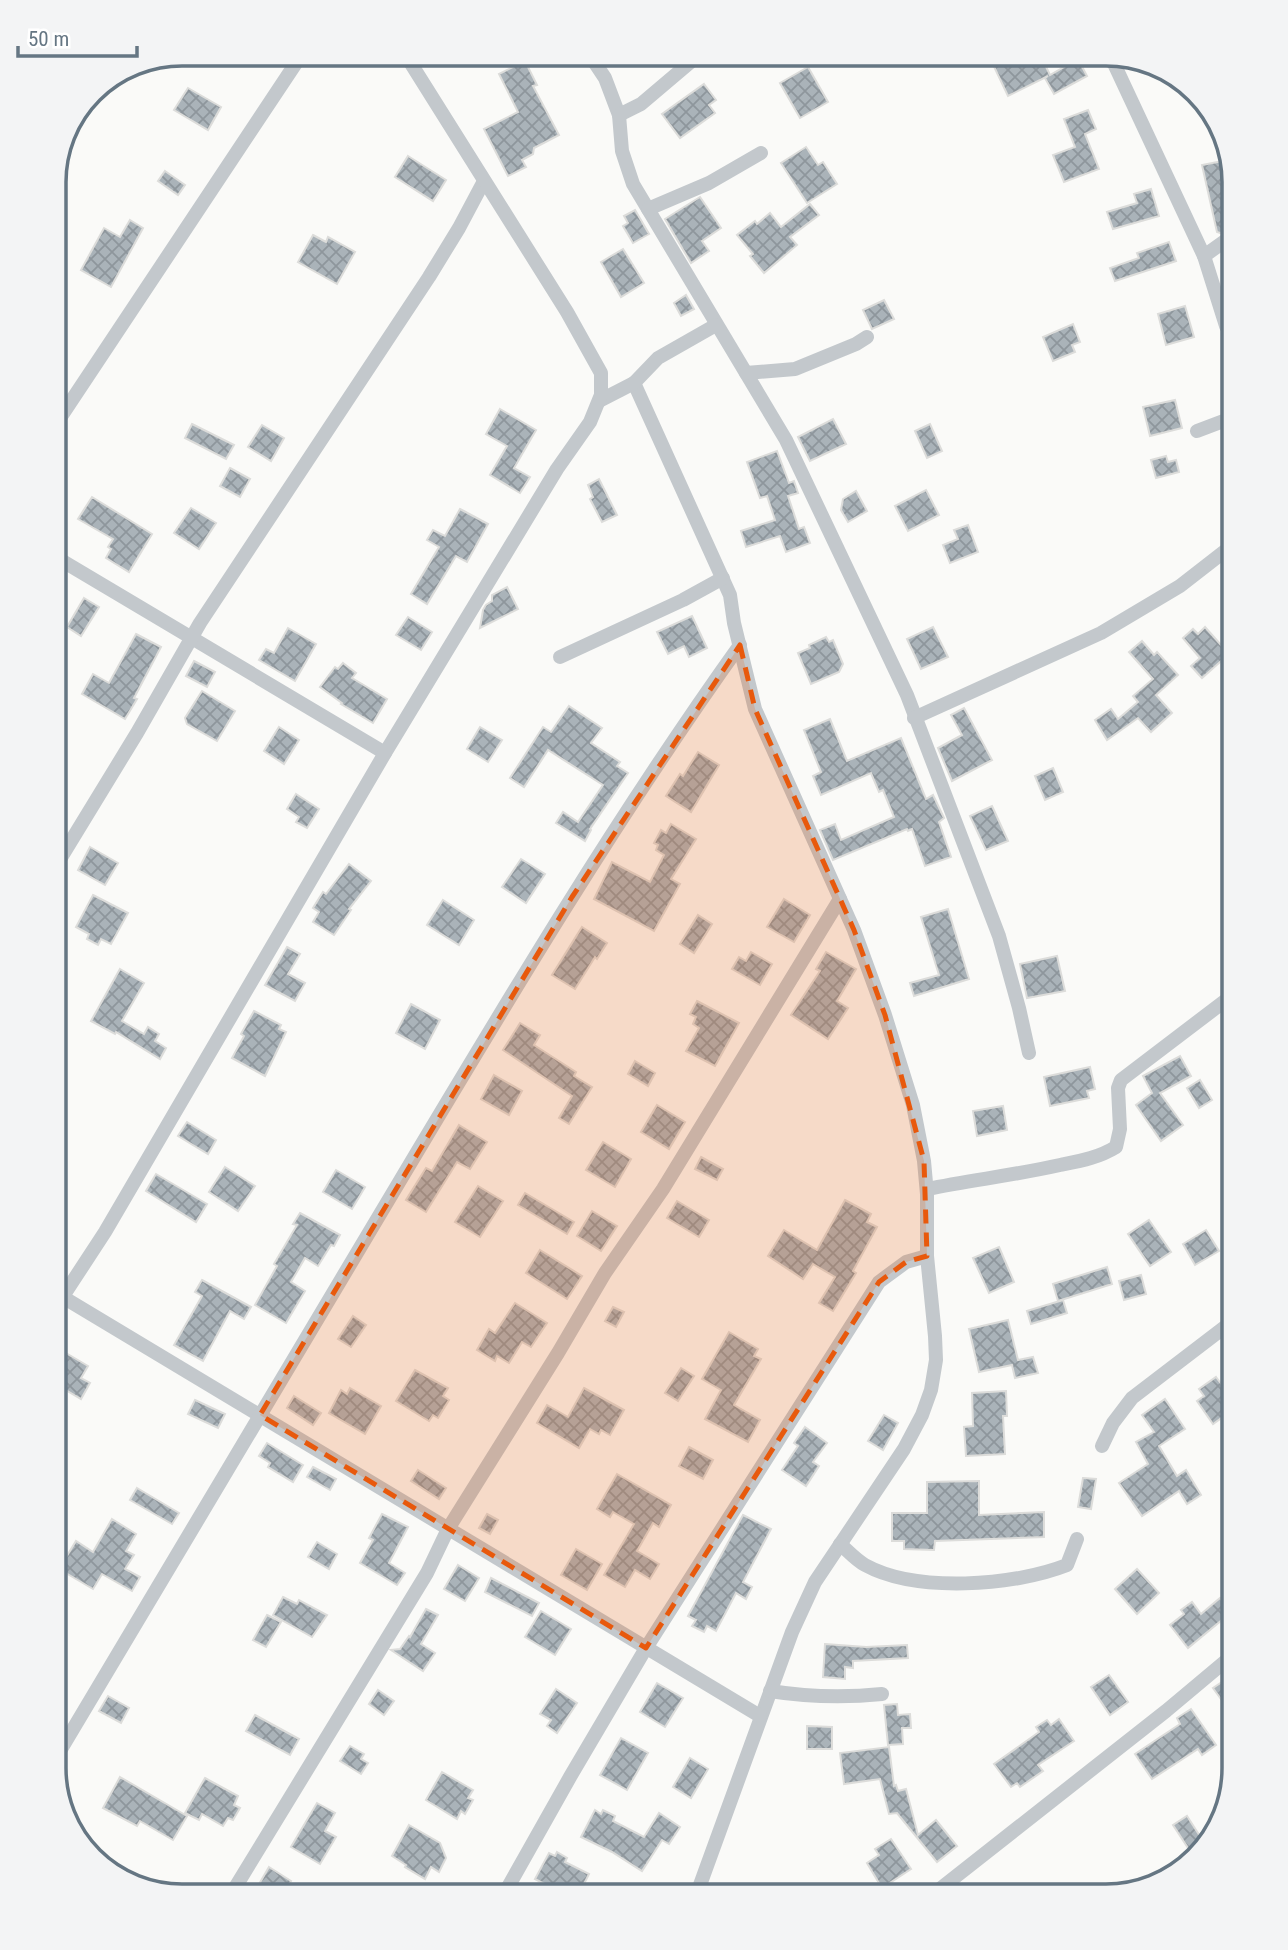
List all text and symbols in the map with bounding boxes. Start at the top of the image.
scale bar [18,14,136,58]
text: 50 m [28,27,69,51]

